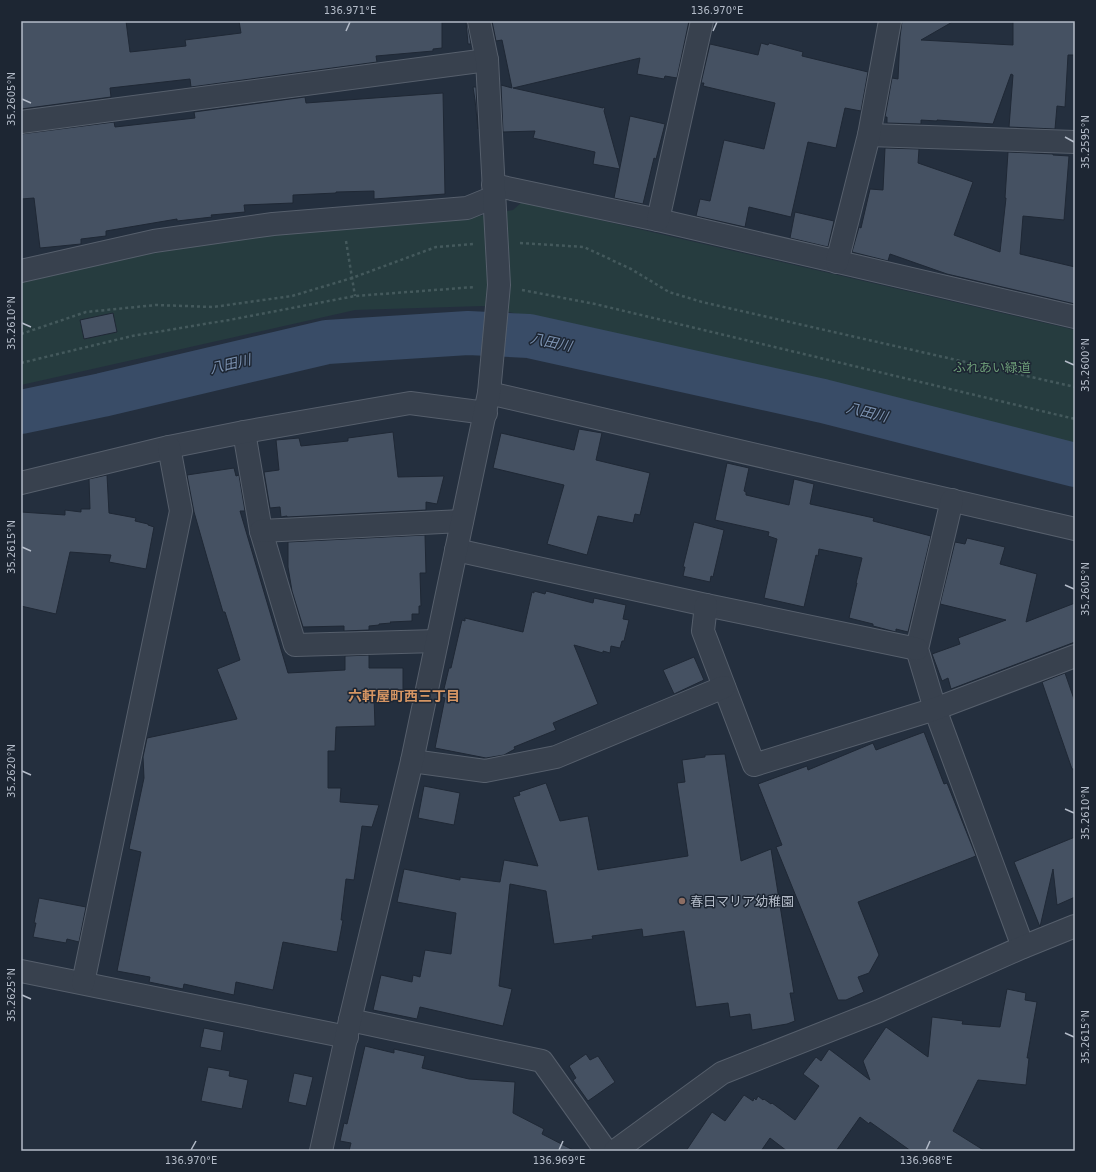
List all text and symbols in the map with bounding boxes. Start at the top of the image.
text: 136.971°E [324,5,376,16]
text: 136.970°E [691,5,743,16]
text: 35.2605°N [6,72,17,126]
text: 35.2595°N [1080,115,1091,169]
text: 35.2610°N [6,296,17,350]
water label: 八田川 [529,330,575,355]
text: 35.2600°N [1080,338,1091,392]
water label: 八田川 [208,351,254,377]
park label: ふれあい緑道 [953,360,1031,375]
water label: 八田川 [845,399,891,425]
text: 35.2615°N [6,520,17,574]
text: 35.2605°N [1080,562,1091,616]
district label: 六軒屋町西三丁目 [348,688,460,704]
text: 35.2620°N [6,744,17,798]
text: 35.2610°N [1080,786,1091,840]
place label: 春日マリア幼稚園 [690,894,794,909]
marker: 春日マリア幼稚園 [677,896,687,906]
text: 35.2625°N [6,968,17,1022]
text: 35.2615°N [1080,1010,1091,1064]
text: 136.970°E [165,1155,217,1166]
text: 136.969°E [533,1155,585,1166]
text: 136.968°E [900,1155,952,1166]

